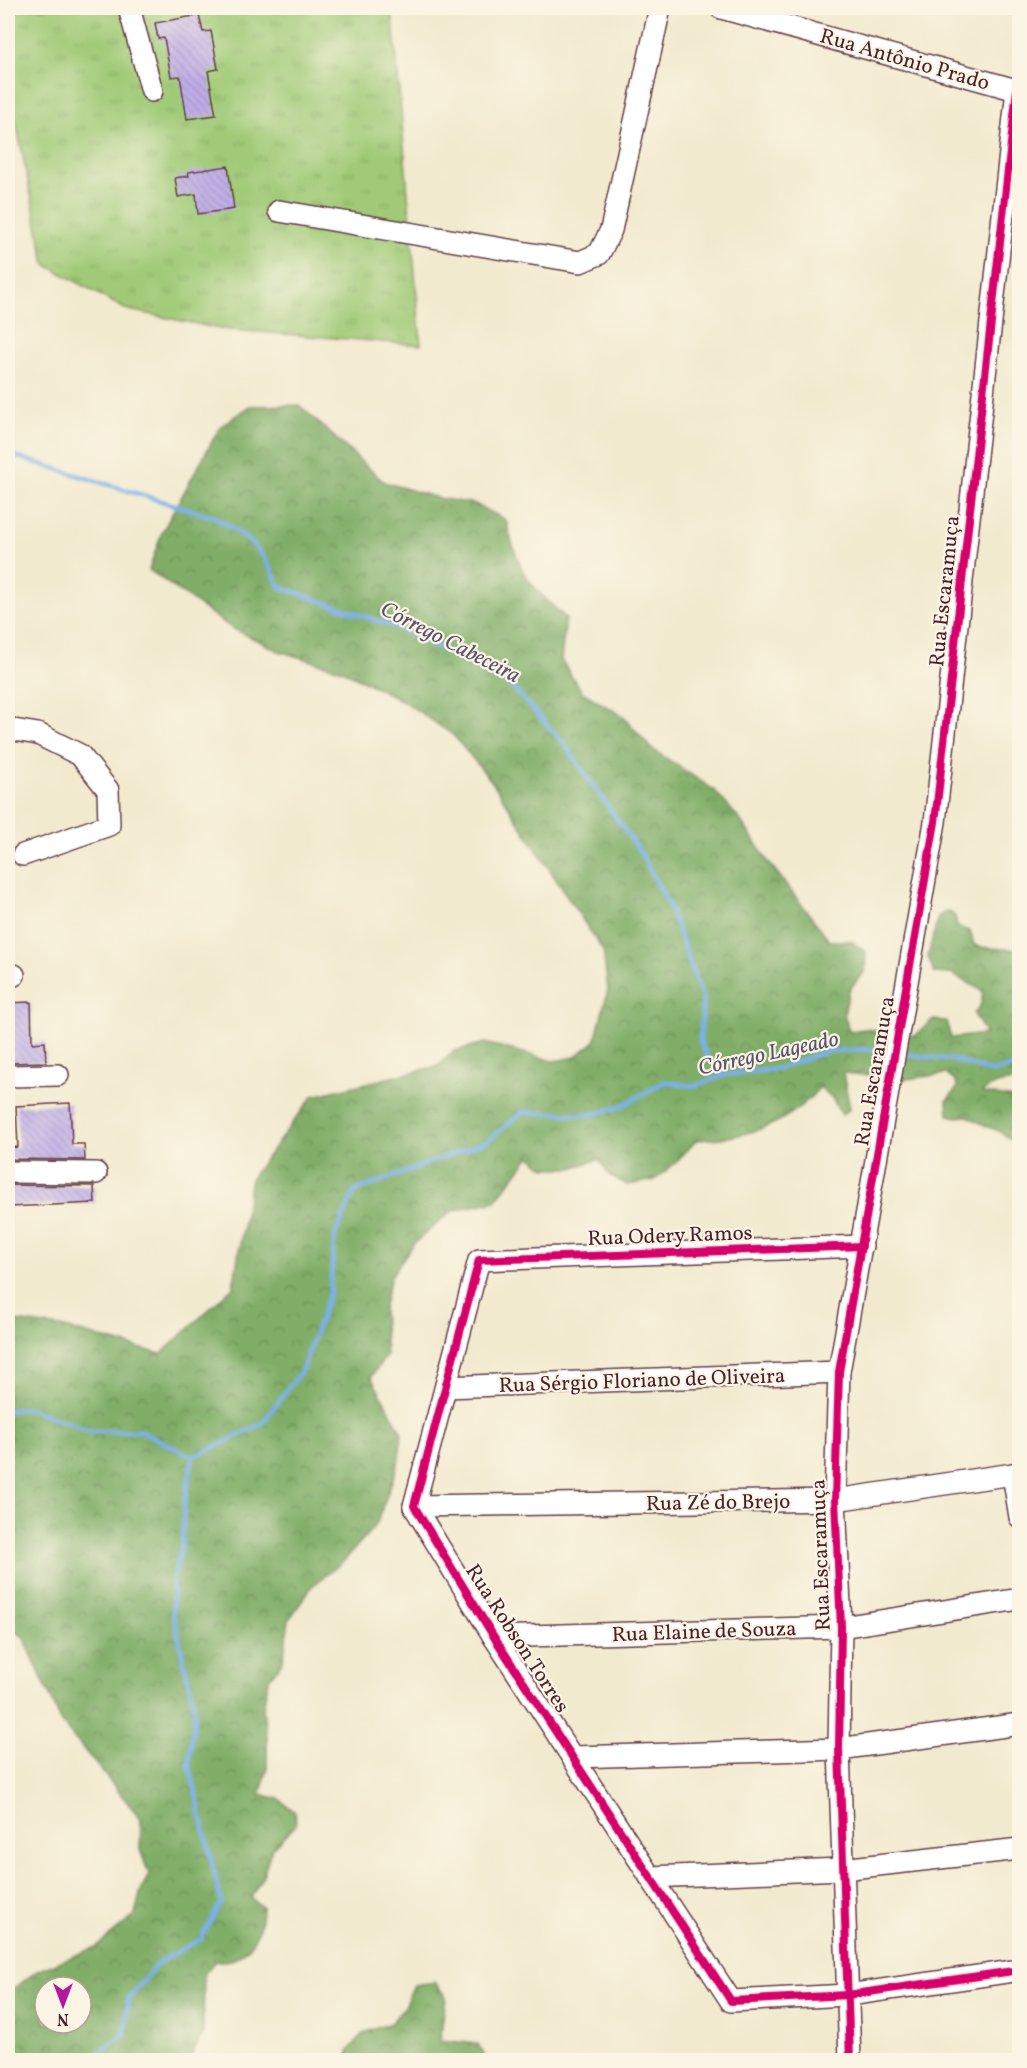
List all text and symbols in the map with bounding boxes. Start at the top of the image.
street label: Rua Antônio Prado [816,22,993,99]
street label: Rua Escaramuça [923,514,968,668]
water label: Córrego Cabeceira [375,595,525,692]
street label: Rua Escaramuça [848,994,903,1149]
water label: Córrego Lageado [695,1024,842,1084]
street label: Rua Odery Ramos [587,1219,753,1254]
street label: Rua Sérgio Floriano de Oliveira [498,1362,786,1401]
street label: Rua Escaramuça [804,1479,839,1631]
street label: Rua Zé do Brejo [646,1488,790,1519]
street label: Rua Robson Torres [458,1559,576,1719]
street label: Rua Elaine de Souza [611,1615,797,1650]
north arrow [33,1975,93,2035]
text: N [57,2007,69,2029]

